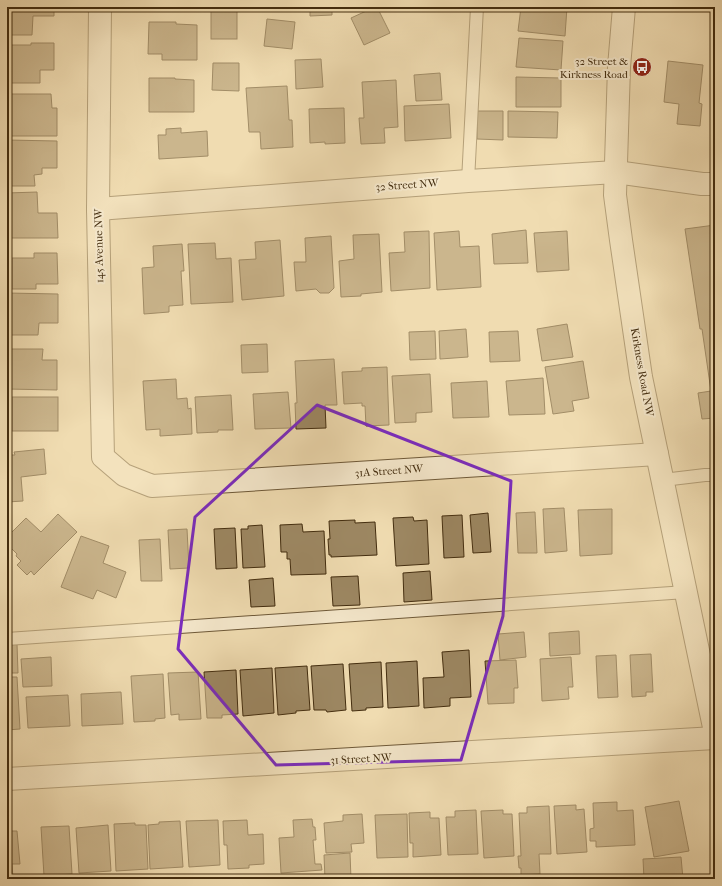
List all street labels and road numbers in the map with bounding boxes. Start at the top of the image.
street label: 32 Street NW [375,176,440,194]
street label: 145 Avenue NW [92,208,106,283]
street label: Kirkness Road NW [628,327,656,419]
street label: 31A Street NW [354,462,425,480]
street label: 31 Street NW [330,751,393,767]

